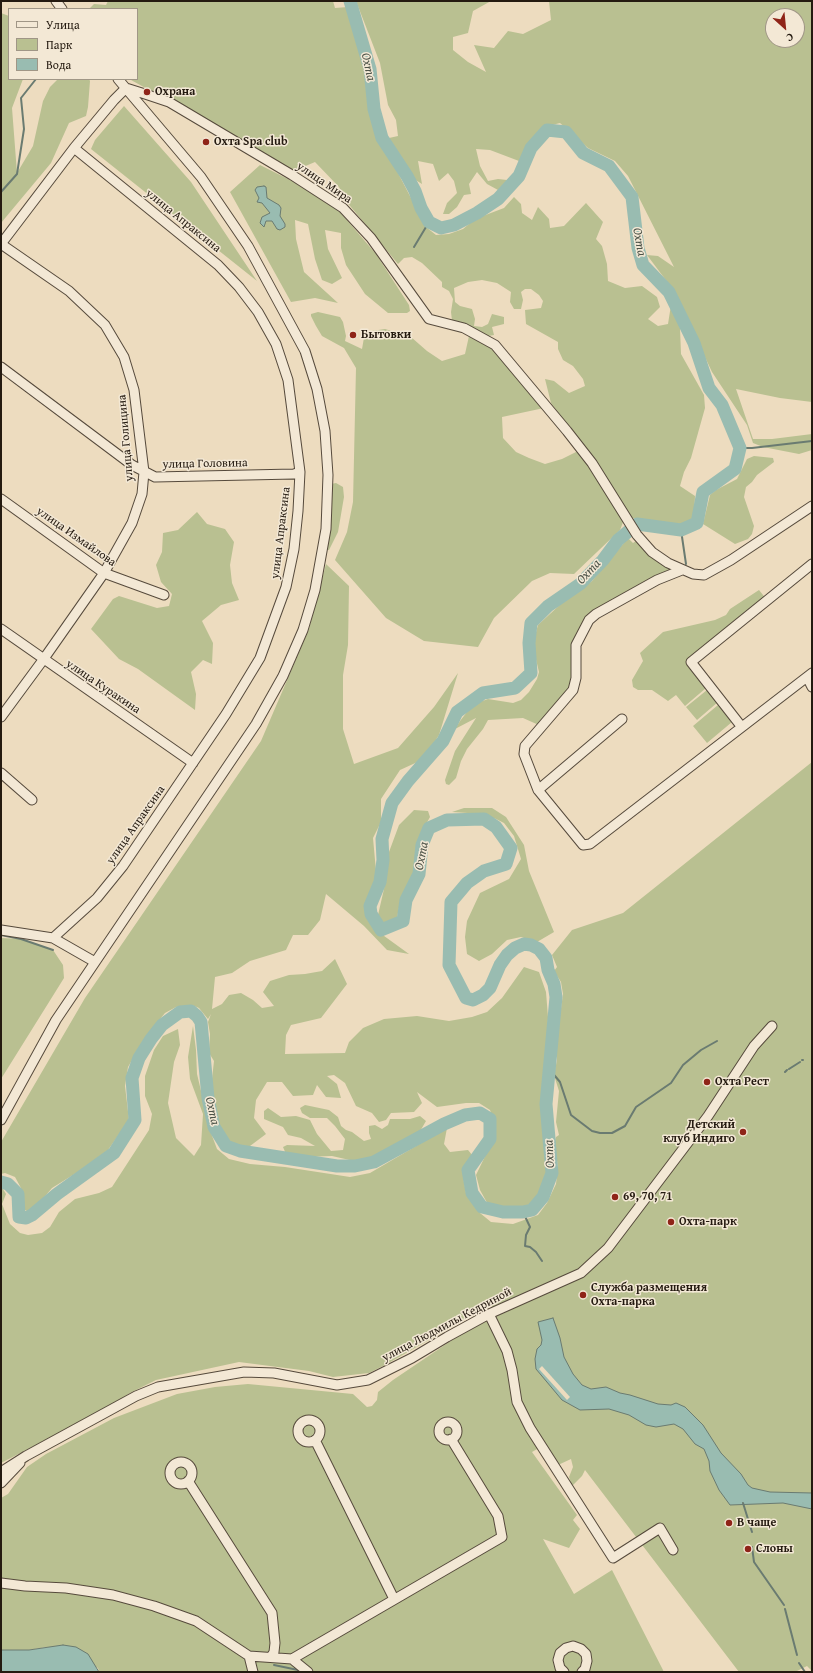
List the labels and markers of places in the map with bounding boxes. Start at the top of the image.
place label: Охрана [155,85,195,99]
marker: Охрана [142,87,152,97]
place label: Охта Spa club [214,135,288,149]
marker: Охта Spa club [201,137,211,147]
place label: Бытовки [361,328,411,342]
marker: Бытовки [348,330,358,340]
place label: Охта Рест [715,1075,769,1089]
marker: Охта Рест [702,1077,712,1087]
place label: Детский клуб Индиго [663,1118,735,1146]
marker: Детский клуб Индиго [738,1127,748,1137]
place label: 69, 70, 71 [623,1190,672,1204]
marker: 69, 70, 71 [610,1192,620,1202]
place label: Охта-парк [679,1215,737,1229]
marker: Охта-парк [666,1217,676,1227]
place label: Служба размещения Охта-парка [591,1281,707,1309]
marker: Служба размещения Охта-парка [578,1290,588,1300]
place label: В чаще [737,1516,776,1530]
marker: В чаще [724,1518,734,1528]
place label: Слоны [756,1542,793,1556]
marker: Слоны [743,1544,753,1554]

